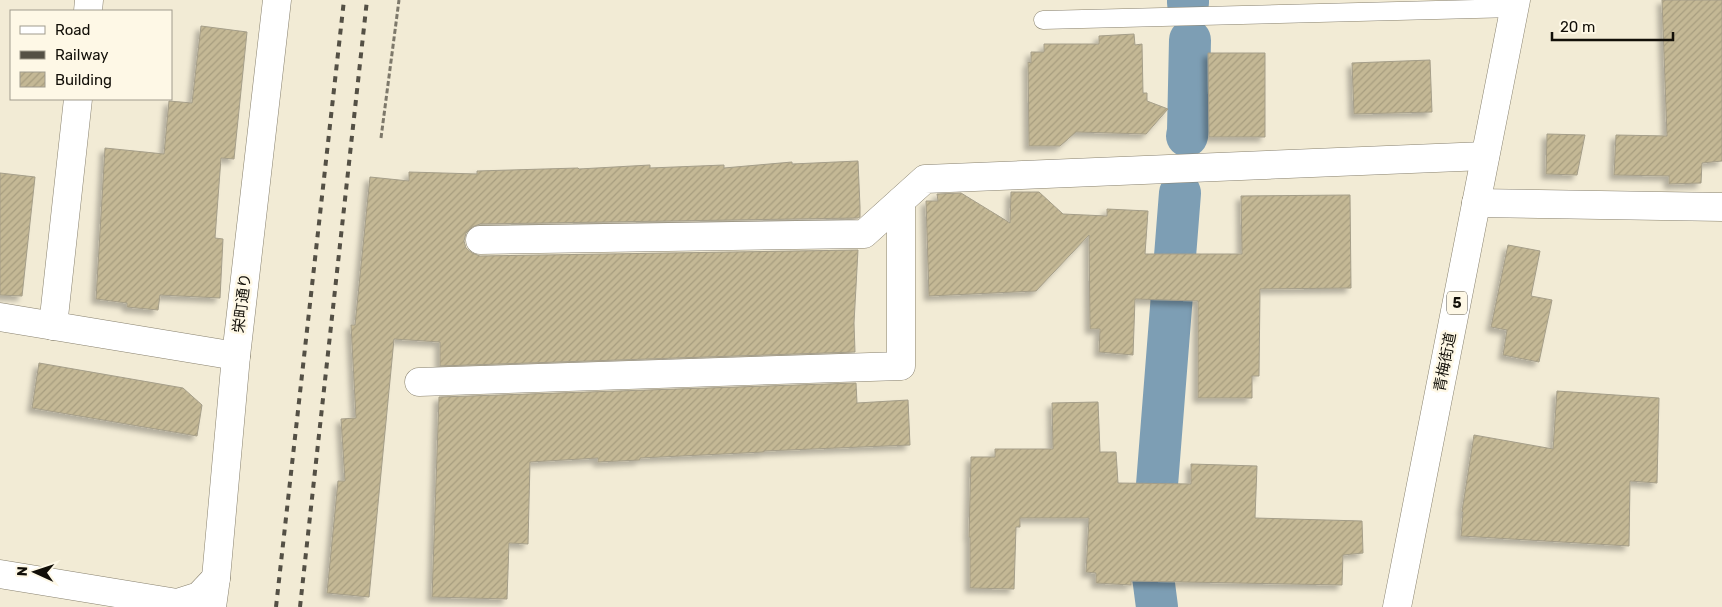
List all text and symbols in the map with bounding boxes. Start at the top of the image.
legend [10,10,172,100]
scale bar [1552,10,1673,42]
text: 20 m [1560,18,1595,36]
text: Road [55,21,91,39]
text: Railway [55,46,109,64]
text: Building [55,71,112,89]
street label: 栄町通り [229,272,255,334]
road number: 5 [1447,292,1467,314]
street label: 青梅街道 [1430,331,1460,393]
north arrow [10,547,60,597]
text: N [14,566,31,577]

